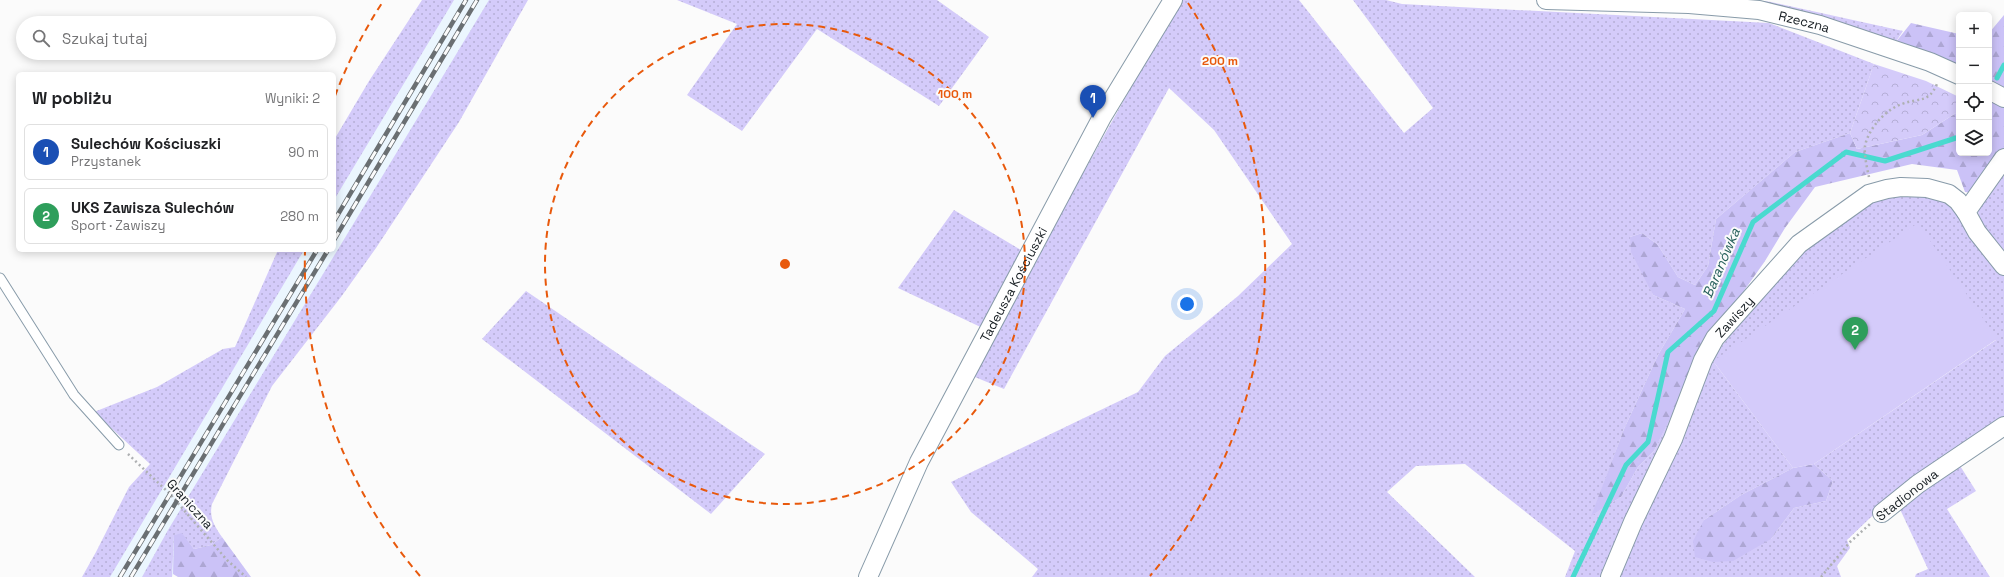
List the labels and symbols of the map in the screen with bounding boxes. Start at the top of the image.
street label: Rzeczna [1777,7,1833,36]
text: 200 m [1202,53,1238,69]
pin: 1 [1080,85,1106,118]
text: 100 m [938,86,972,102]
street label: Tadeusza Kościuszki [976,224,1051,345]
water label: Baranówka [1698,224,1744,301]
centre of rings [778,257,792,271]
street label: Zawiszy [1711,292,1757,341]
your location [1177,294,1197,314]
pin: 2 [1842,317,1868,350]
street label: Stadionowa [1872,465,1942,525]
street label: Graniczna [163,475,217,533]

